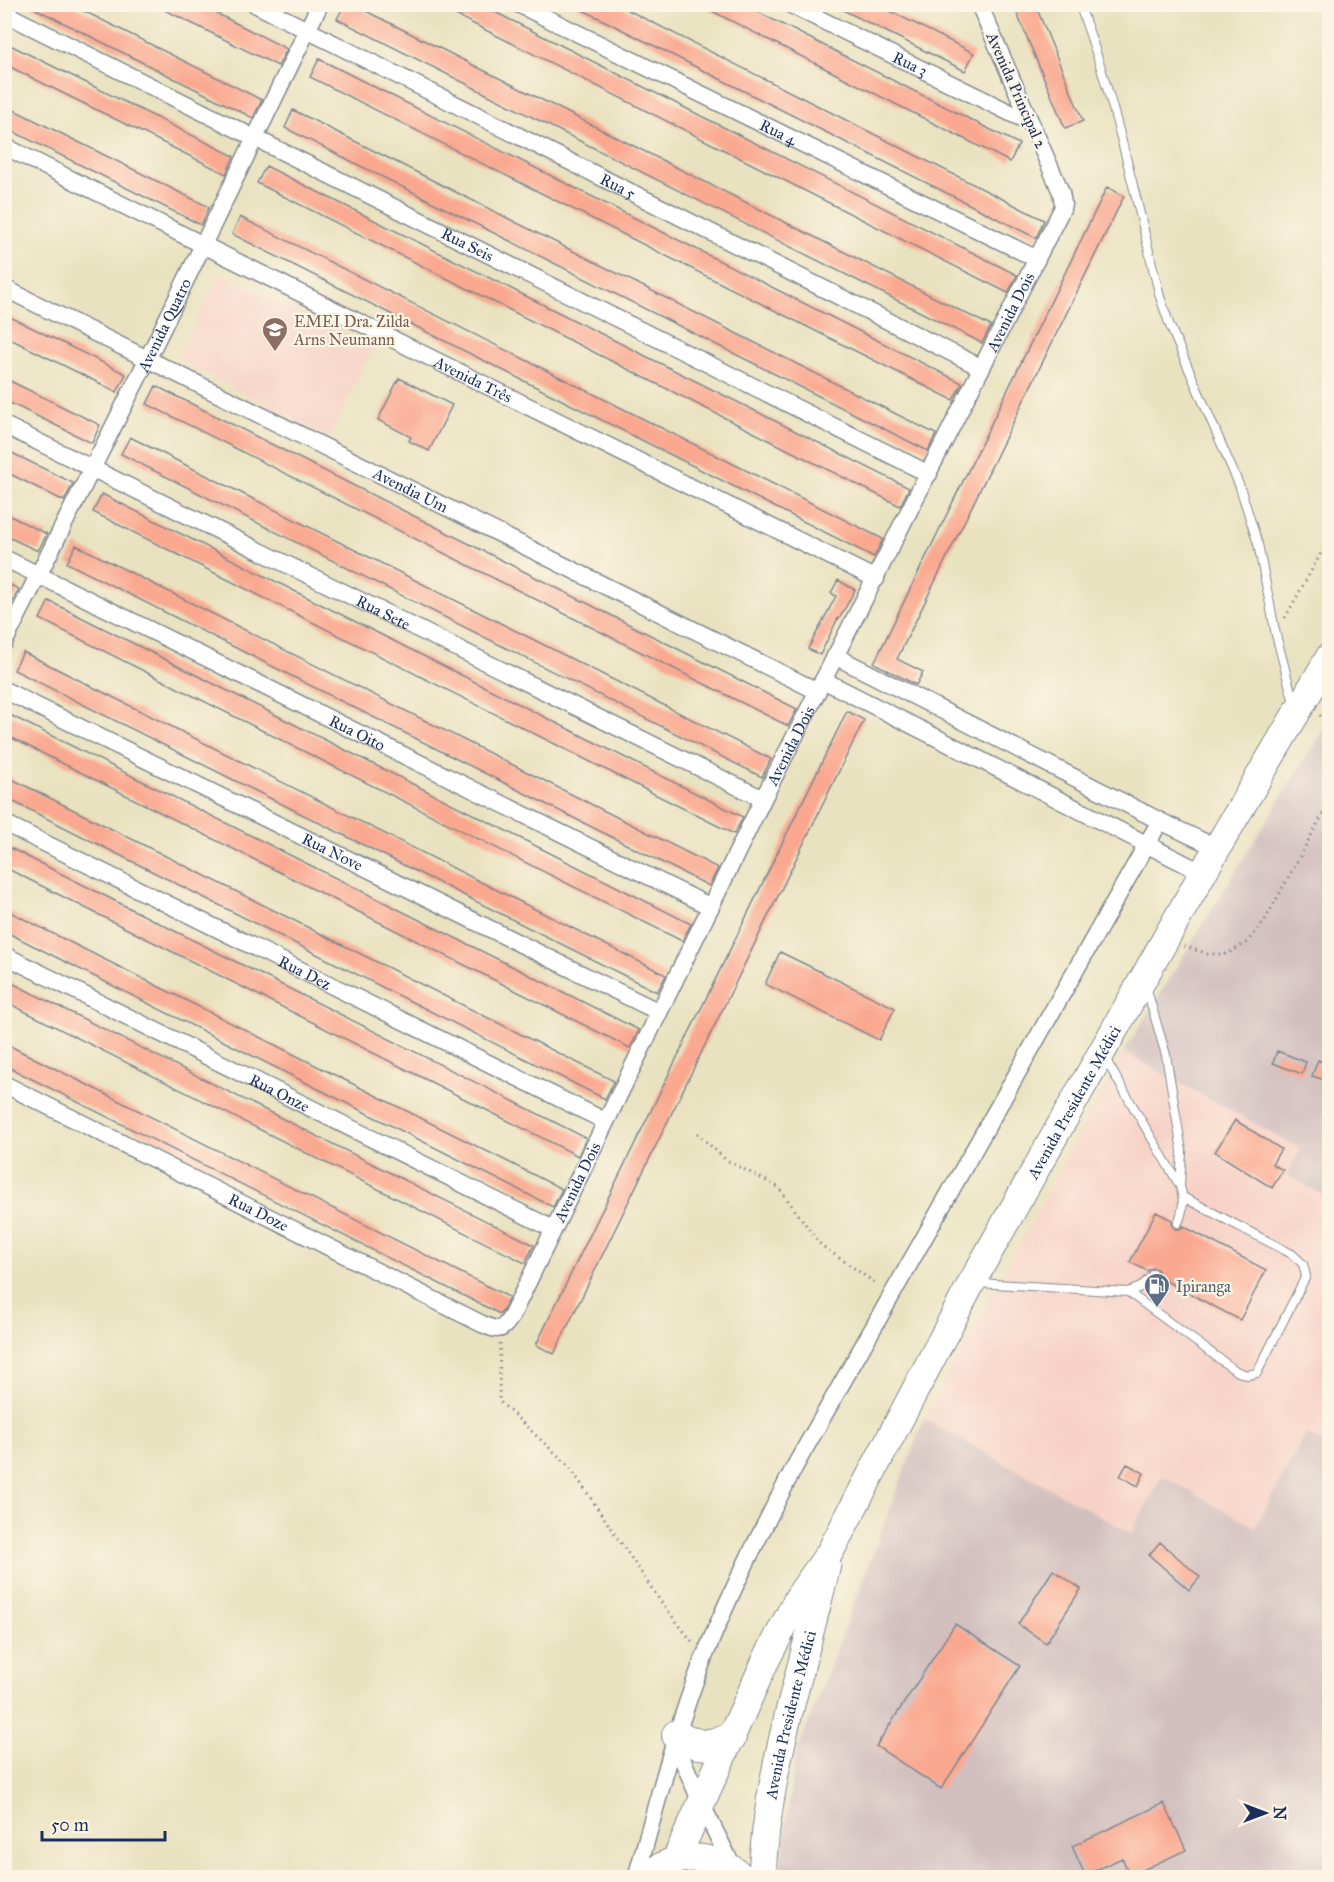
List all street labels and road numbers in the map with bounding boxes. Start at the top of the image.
street label: Avenida Principal 2 [982,28,1051,151]
street label: Rua 3 [889,47,930,81]
street label: Rua 4 [756,115,801,150]
street label: Rua 5 [597,169,639,203]
street label: Rua Seis [438,224,497,266]
street label: Avenida Dois [982,269,1038,356]
street label: Avenida Quatro [133,275,195,376]
street label: Avenida Três [430,352,515,407]
street label: Avendia Um [369,463,452,517]
street label: Rua Sete [353,591,414,634]
street label: Avenida Dois [762,703,819,789]
street label: Rua Oito [326,711,388,755]
street label: Rua Nove [299,829,366,875]
street label: Rua Dez [275,952,335,994]
street label: Avenida Presidente Médici [1023,1022,1125,1183]
street label: Rua Onze [246,1070,313,1116]
street label: Avenida Dois [549,1139,605,1226]
street label: Rua Doze [225,1189,292,1235]
street label: Avenida Presidente Médici [761,1628,820,1802]

